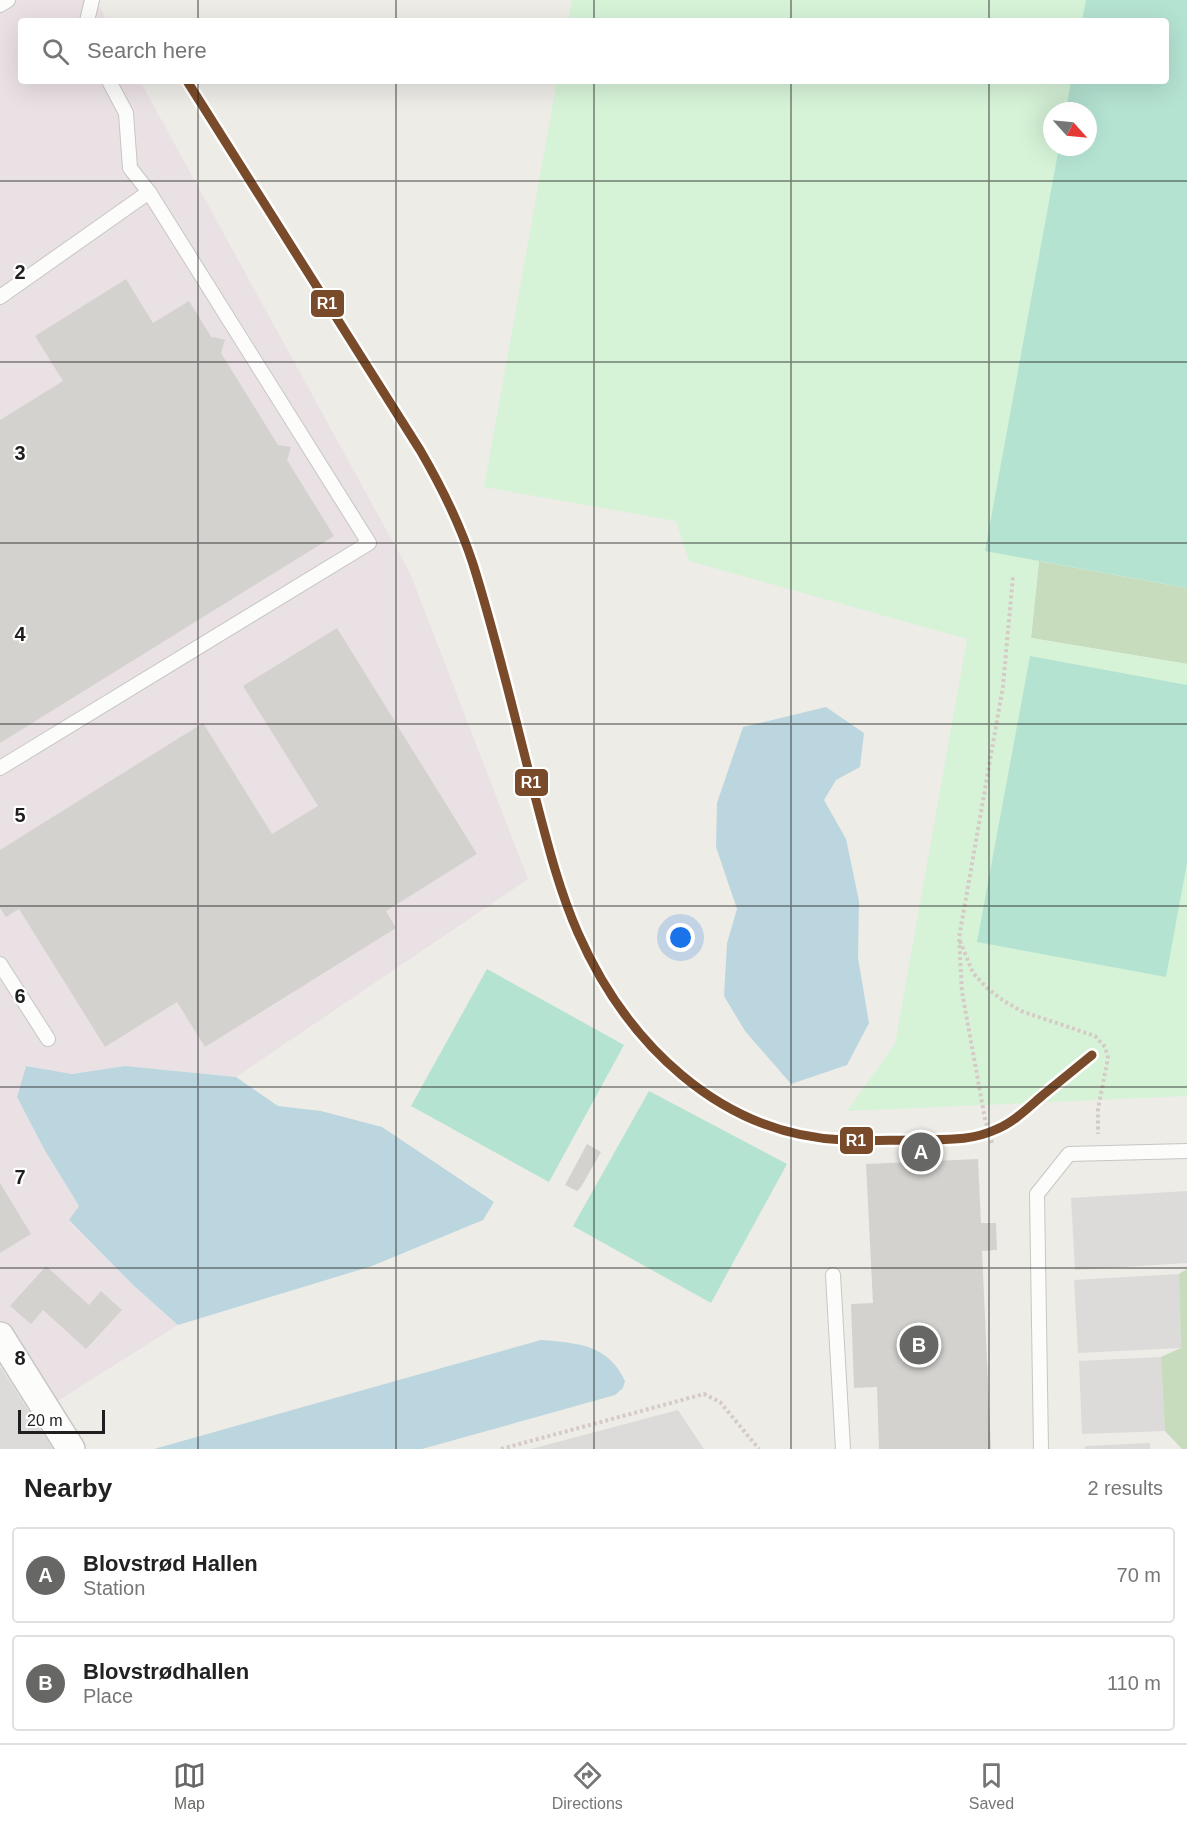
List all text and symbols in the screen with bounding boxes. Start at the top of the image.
search box [18,18,1169,84]
icon: search [39,35,72,68]
text: Search here [87,38,207,63]
north arrow [1043,102,1097,156]
text: 2 [14,261,26,283]
line badge: R1 [310,289,345,318]
text: R1 [317,295,337,312]
text: 3 [14,442,26,464]
text: 4 [14,623,26,645]
line badge: R1 [514,768,549,797]
text: R1 [521,774,541,791]
text: 5 [14,804,26,826]
your location [666,923,695,952]
text: 6 [14,985,26,1007]
line badge: R1 [839,1126,874,1155]
pin: A [902,1130,940,1174]
text: R1 [846,1132,866,1149]
text: 7 [14,1166,26,1188]
pin: B [900,1322,938,1368]
text: 8 [14,1347,26,1369]
scale bar [18,1407,105,1434]
text: 20 m [27,1412,63,1429]
text: Nearby [24,1473,112,1503]
text: 2 results [1087,1477,1163,1499]
text: Blovstrød Hallen [83,1551,258,1576]
text: A [38,1564,53,1586]
text: 70 m [1117,1564,1161,1586]
text: Station [83,1577,145,1599]
text: Blovstrødhallen [83,1659,249,1684]
text: B [38,1672,53,1694]
text: 110 m [1107,1672,1161,1694]
text: Place [83,1685,133,1707]
tab: Map [173,1759,206,1813]
tab: Directions [552,1759,623,1813]
tab: Saved [969,1759,1014,1813]

